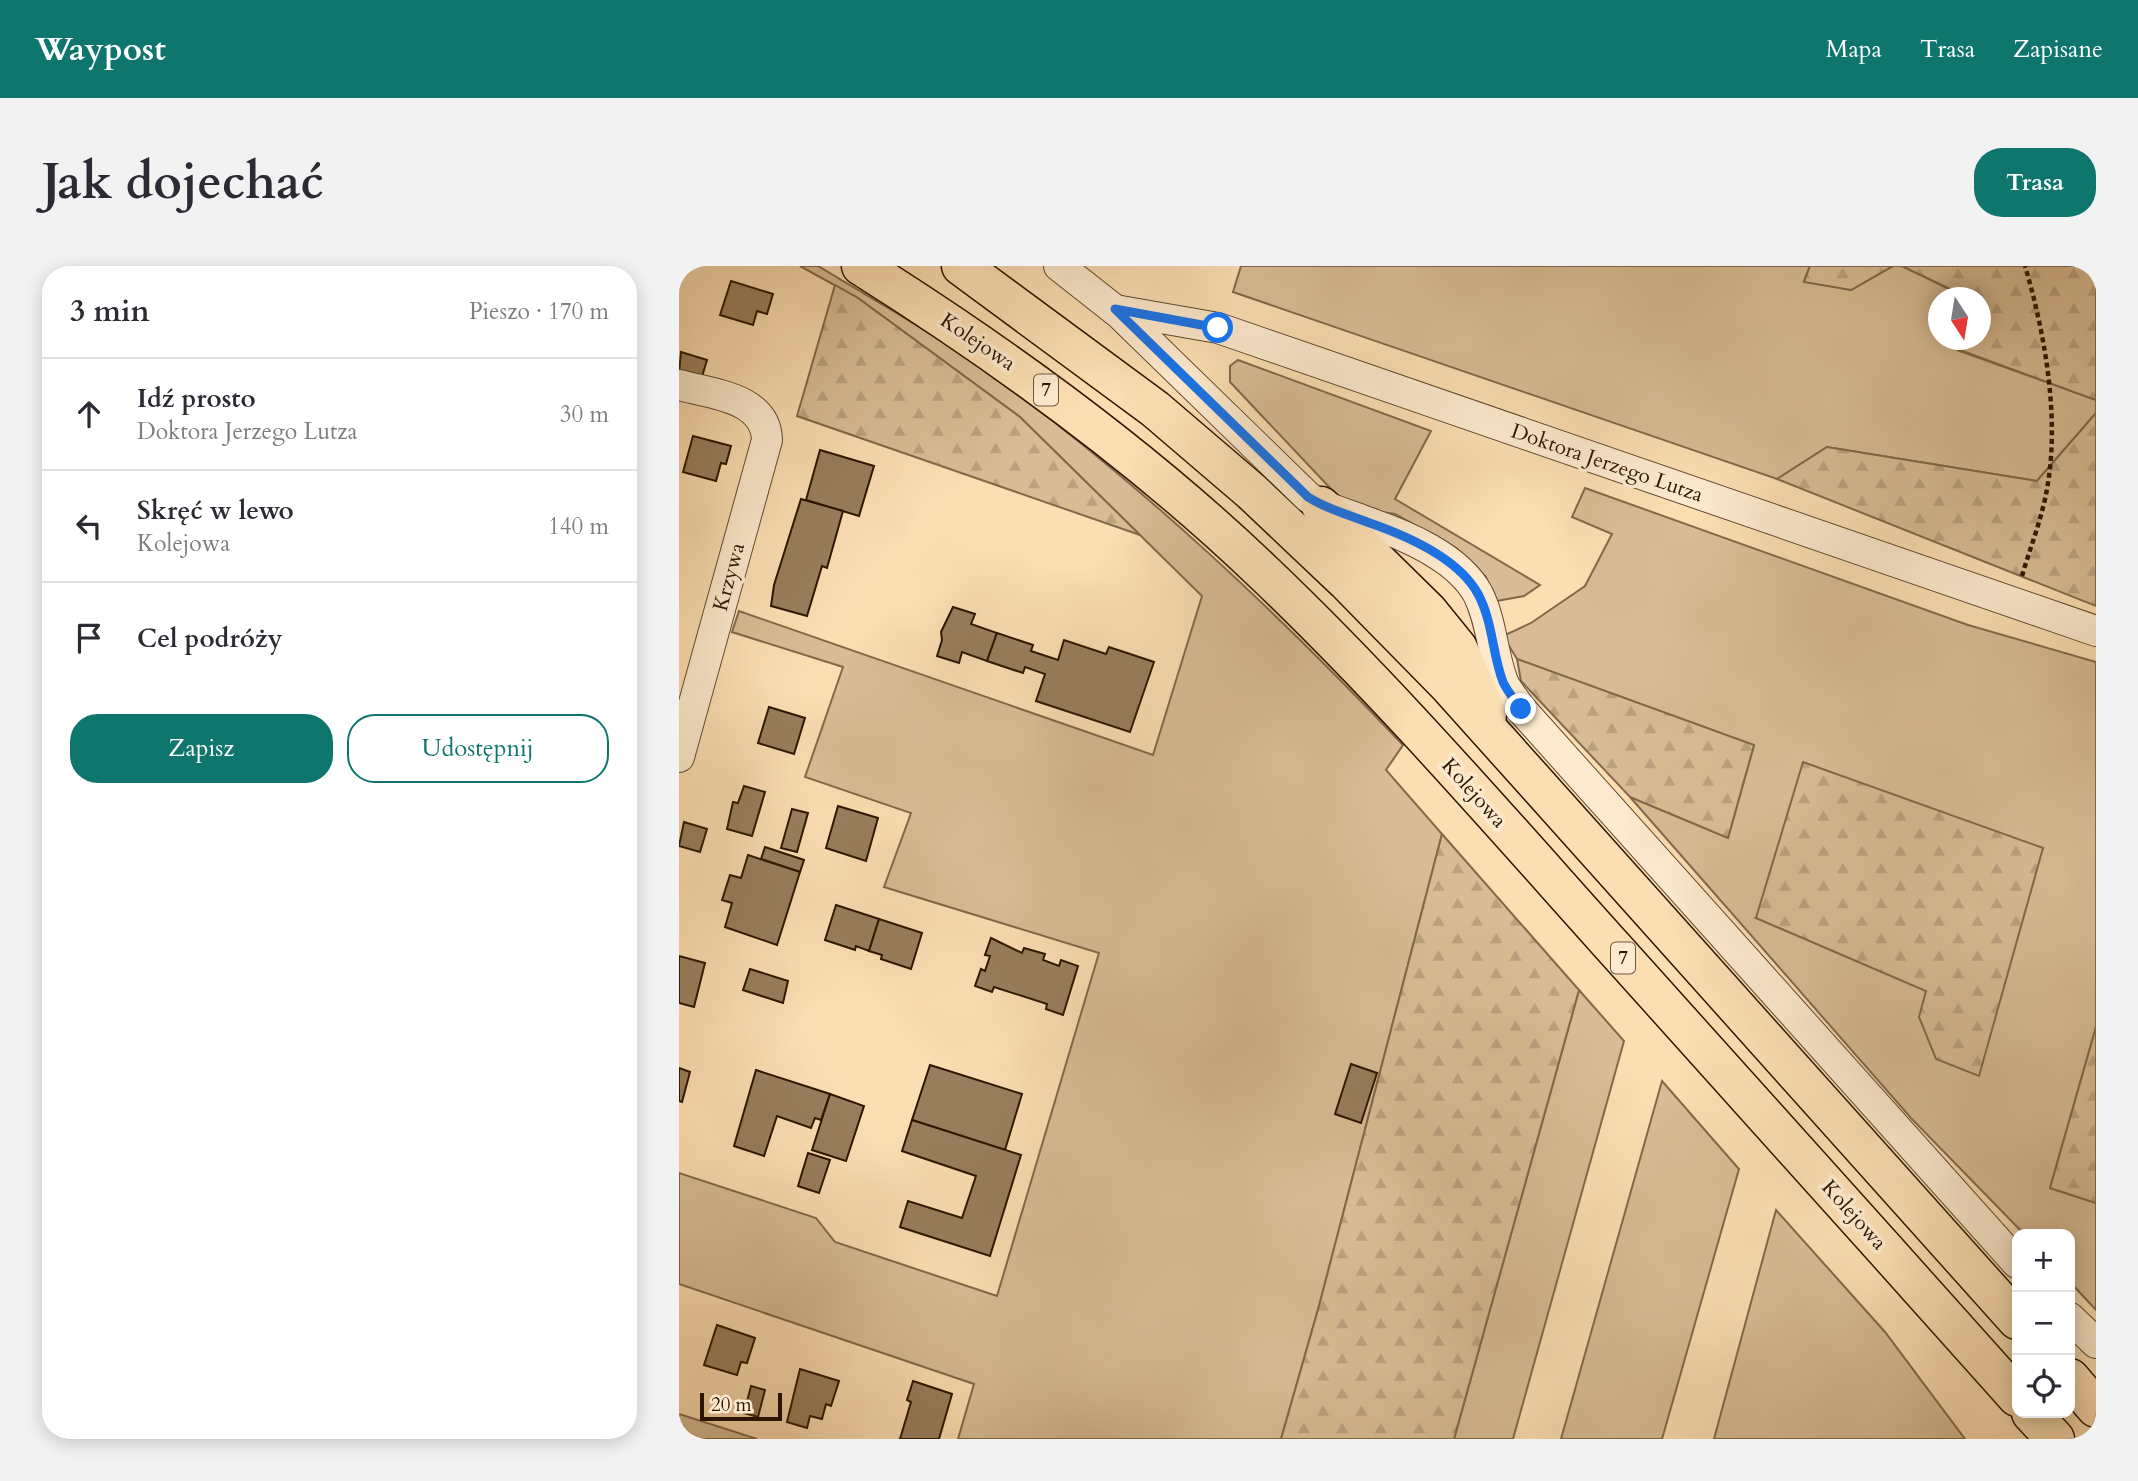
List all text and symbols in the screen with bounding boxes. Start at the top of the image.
text: Waypost [35,27,166,72]
text: Mapa [1826,33,1882,66]
text: Trasa [1920,33,1975,66]
text: Zapisane [2013,33,2103,66]
button: Trasa [1974,148,2096,217]
text: Jak dojechać [42,149,324,216]
north arrow [1928,287,1991,350]
text: 3 min [70,291,150,332]
text: Pieszo · 170 m [469,296,609,327]
street label: Kolejowa [935,306,1021,378]
route start [1202,312,1233,343]
road number: 7 [1034,374,1058,406]
text: Idź prosto [137,381,256,416]
icon: ahead [70,395,108,433]
text: 30 m [560,399,609,430]
text: Doktora Jerzego Lutza [137,416,358,447]
street label: Doktora Jerzego Lutza [1507,417,1707,509]
text: Skręć w lewo [137,493,294,528]
icon: left [70,507,108,545]
text: 140 m [548,511,609,542]
text: Kolejowa [137,528,230,559]
street label: Krzywa [706,540,752,614]
icon: arrive [70,619,108,657]
text: Cel podróży [137,621,283,656]
route end [1505,693,1536,724]
button: Zapisz [70,714,333,783]
button: Udostępnij [347,714,609,783]
street label: Kolejowa [1435,752,1513,834]
road number: 7 [1611,943,1635,974]
street label: Kolejowa [1815,1174,1893,1256]
map controls [2012,1229,2075,1418]
button: + [2012,1229,2075,1292]
button: − [2012,1292,2075,1355]
button: locate [2012,1355,2075,1418]
scale bar [700,1390,782,1422]
text: 20 m [711,1392,752,1418]

